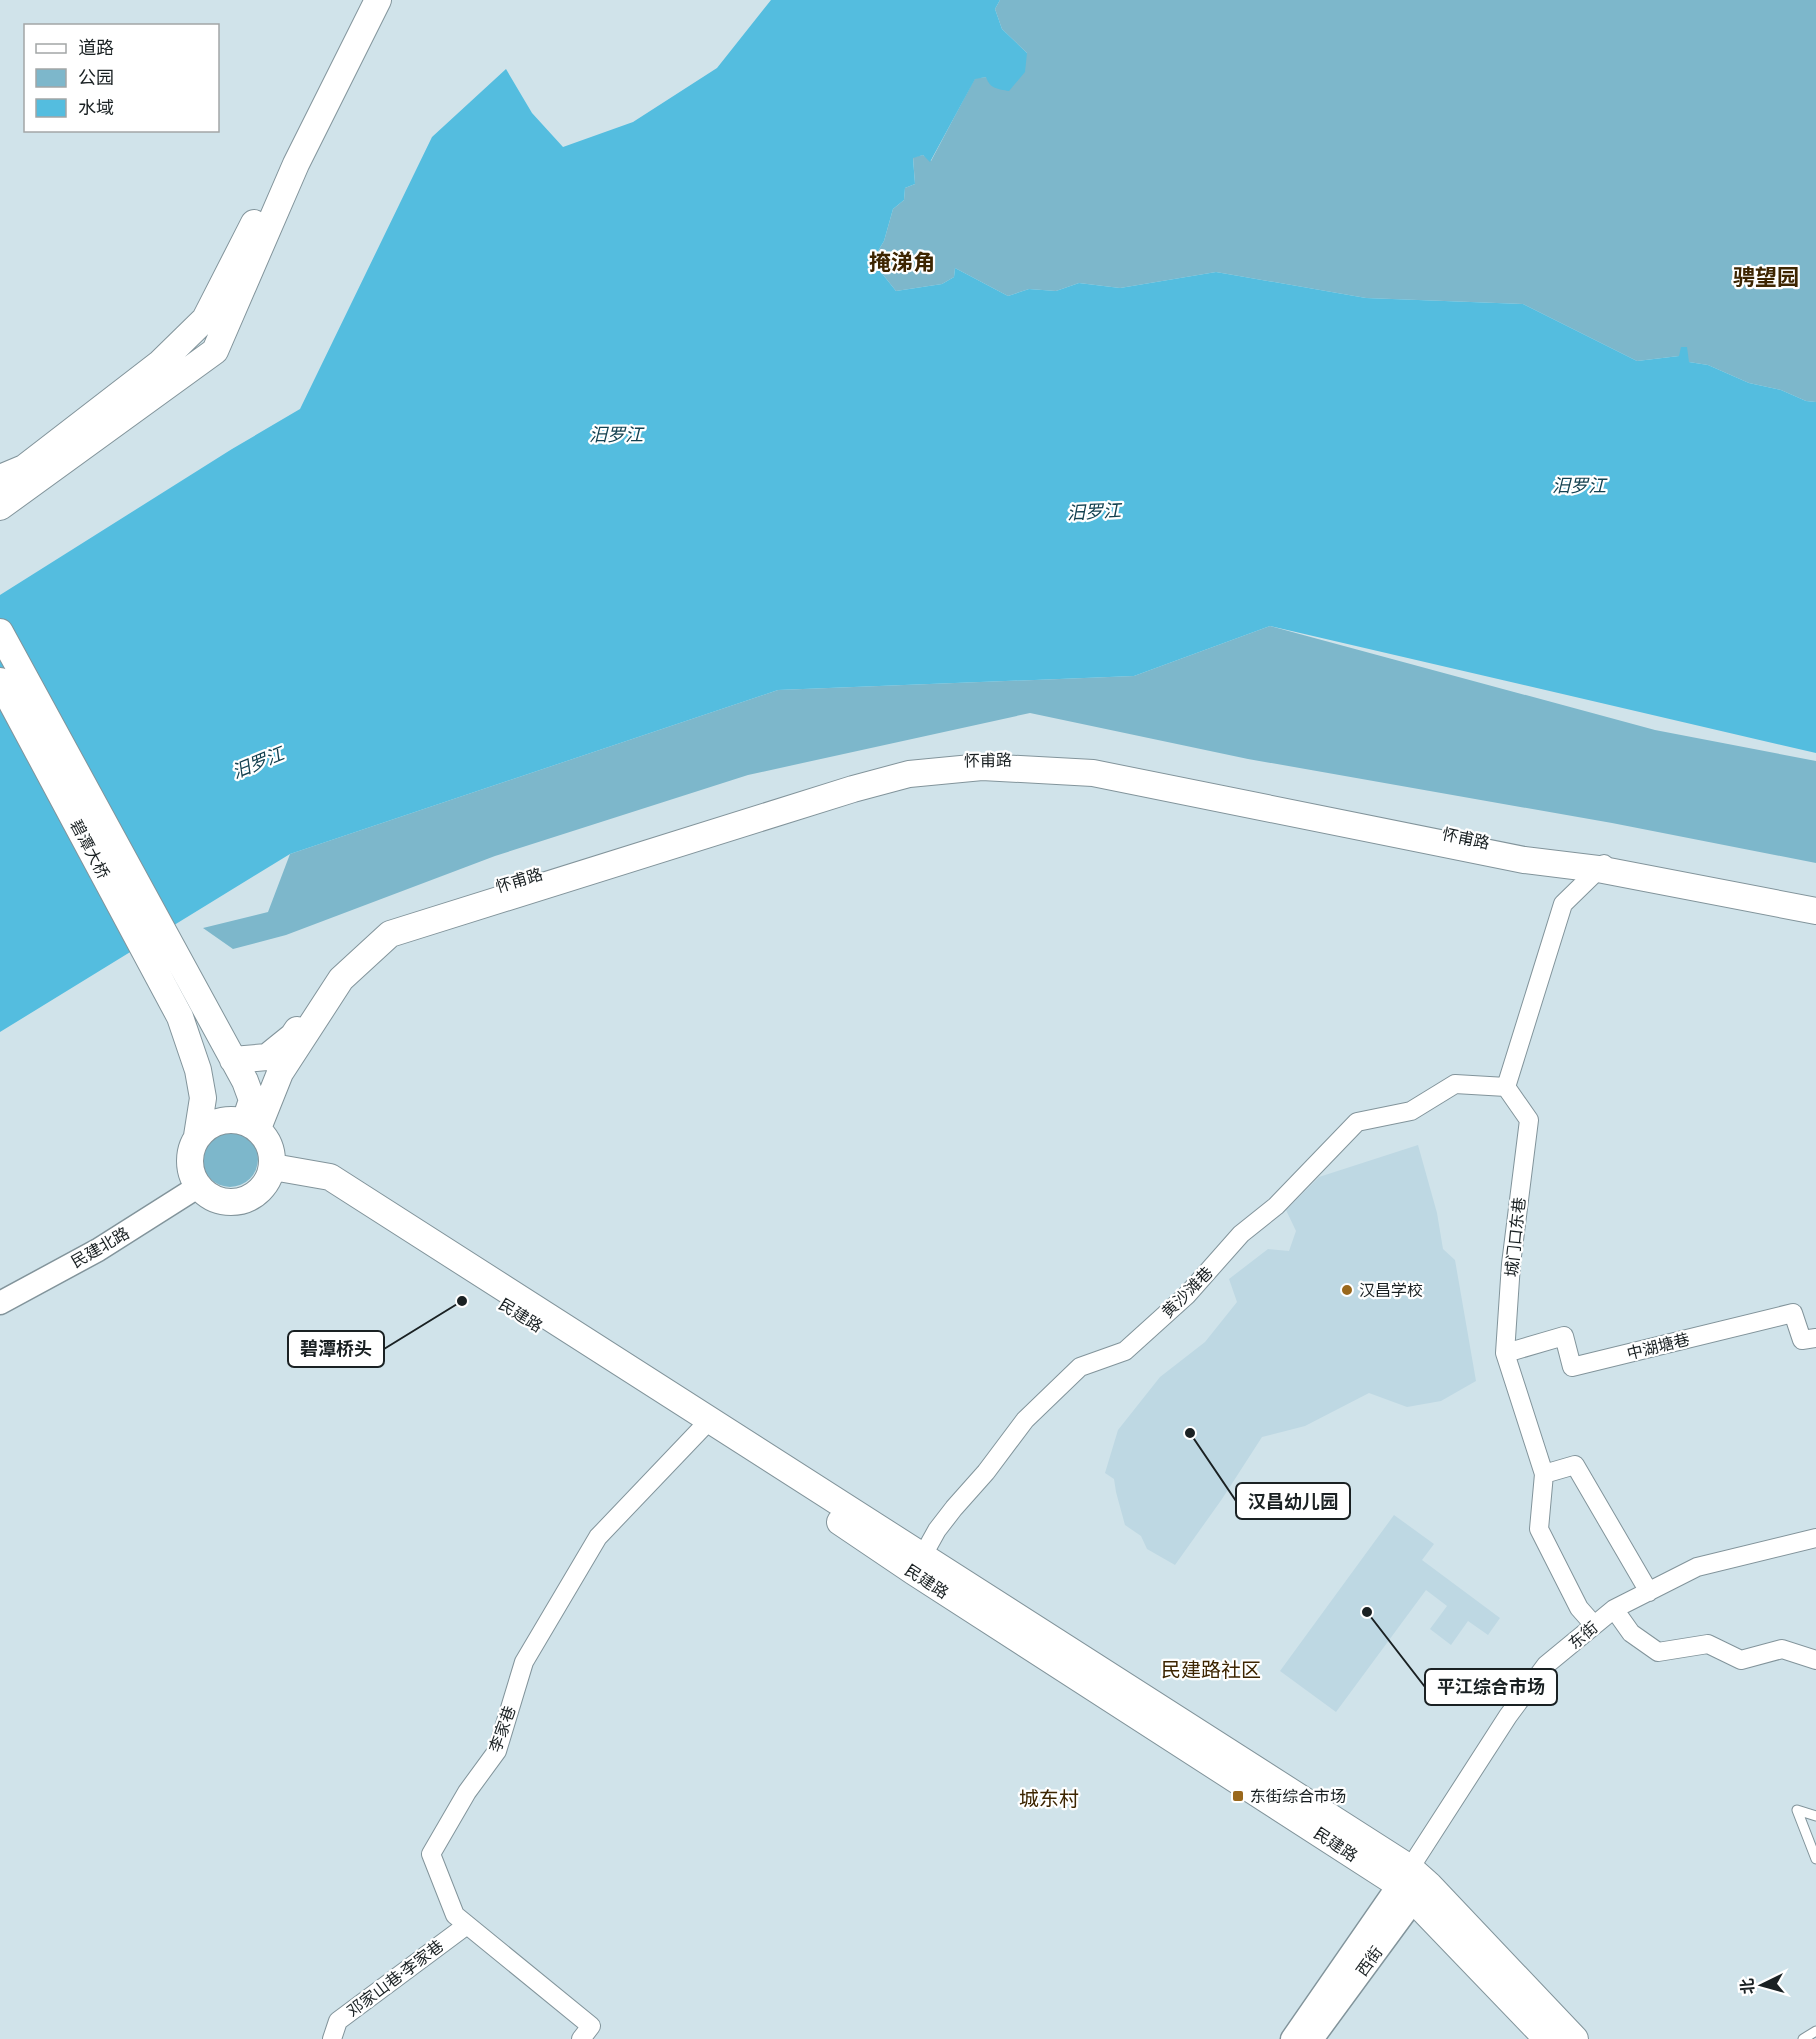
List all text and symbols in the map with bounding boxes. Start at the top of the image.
legend [24,24,219,132]
text: 道路 [78,37,114,58]
text: 公园 [78,67,114,88]
text: 水域 [78,97,114,118]
district label: 掩涕角 [869,250,935,275]
district label: 骋望园 [1733,265,1799,290]
water label: 汨罗江 [589,424,645,445]
water label: 汨罗江 [1552,475,1608,496]
water label: 汨罗江 [1066,499,1123,523]
water label: 汨罗江 [229,742,289,782]
street label: 怀甫路 [964,751,1012,770]
street label: 碧潭大桥 [66,817,113,882]
street label: 怀甫路 [1440,824,1491,853]
street label: 怀甫路 [493,864,545,897]
street label: 城门口东巷 [1502,1196,1529,1278]
street label: 民建北路 [68,1223,133,1272]
street label: 黄沙滩巷 [1158,1263,1217,1322]
place label: 汉昌学校 [1359,1281,1423,1300]
marker: 汉昌学校 [1340,1283,1354,1297]
street label: 民建路 [495,1295,546,1336]
street label: 中湖塘巷 [1625,1330,1691,1363]
callout: 碧潭桥头 [288,1331,384,1367]
text: 碧潭桥头 [300,1338,372,1359]
callout: 汉昌幼儿园 [1236,1483,1350,1519]
text: 汉昌幼儿园 [1248,1491,1338,1512]
street label: 民建路 [901,1560,952,1602]
street label: 东街 [1565,1618,1602,1653]
district label: 民建路社区 [1161,1658,1261,1682]
callout: 平江综合市场 [1425,1669,1557,1705]
text: 平江综合市场 [1437,1676,1545,1697]
street label: 李家巷 [485,1703,520,1755]
district label: 城东村 [1019,1787,1079,1811]
place label: 东街综合市场 [1250,1787,1346,1806]
marker: 东街综合市场 [1231,1789,1245,1803]
street label: 民建路 [1310,1823,1361,1865]
street label: 邓家山巷·李家巷 [343,1936,447,2021]
street label: 西街 [1352,1943,1386,1980]
north arrow [1732,1955,1792,2015]
text: 北 [1737,1977,1758,1995]

